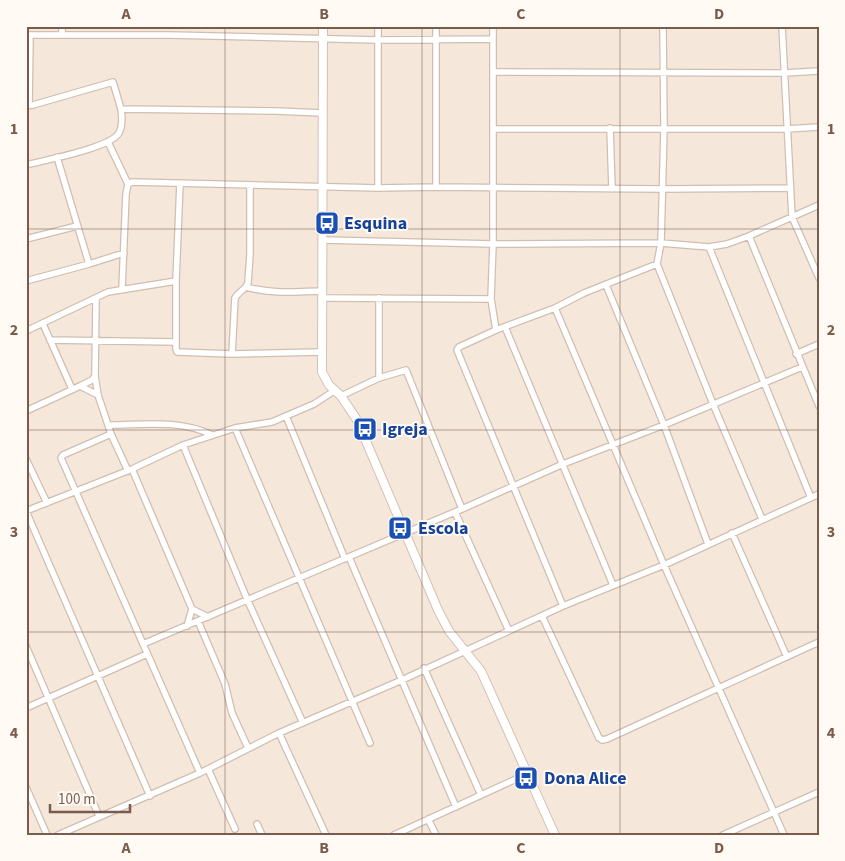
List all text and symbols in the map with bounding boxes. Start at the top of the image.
text: A [120,3,131,25]
text: B [319,3,329,25]
text: C [516,3,526,25]
text: D [714,3,724,25]
text: 1 [10,118,18,140]
text: 1 [827,118,835,140]
bus stop icon: Esquina [314,210,340,236]
place label: Esquina [344,211,407,236]
text: 2 [10,319,18,341]
text: 2 [827,319,835,341]
bus stop icon: Igreja [352,416,378,442]
place label: Igreja [382,417,428,442]
bus stop icon: Escola [387,515,413,541]
place label: Escola [418,516,468,541]
text: 3 [10,521,18,543]
text: 3 [827,521,835,543]
text: 4 [10,722,19,744]
text: 4 [827,722,836,744]
bus stop icon: Dona Alice [513,765,539,791]
place label: Dona Alice [544,766,626,791]
scale bar [50,781,130,813]
text: 100 m [58,789,96,810]
text: A [120,837,131,859]
text: B [319,837,329,859]
text: C [516,837,526,859]
text: D [714,837,724,859]

